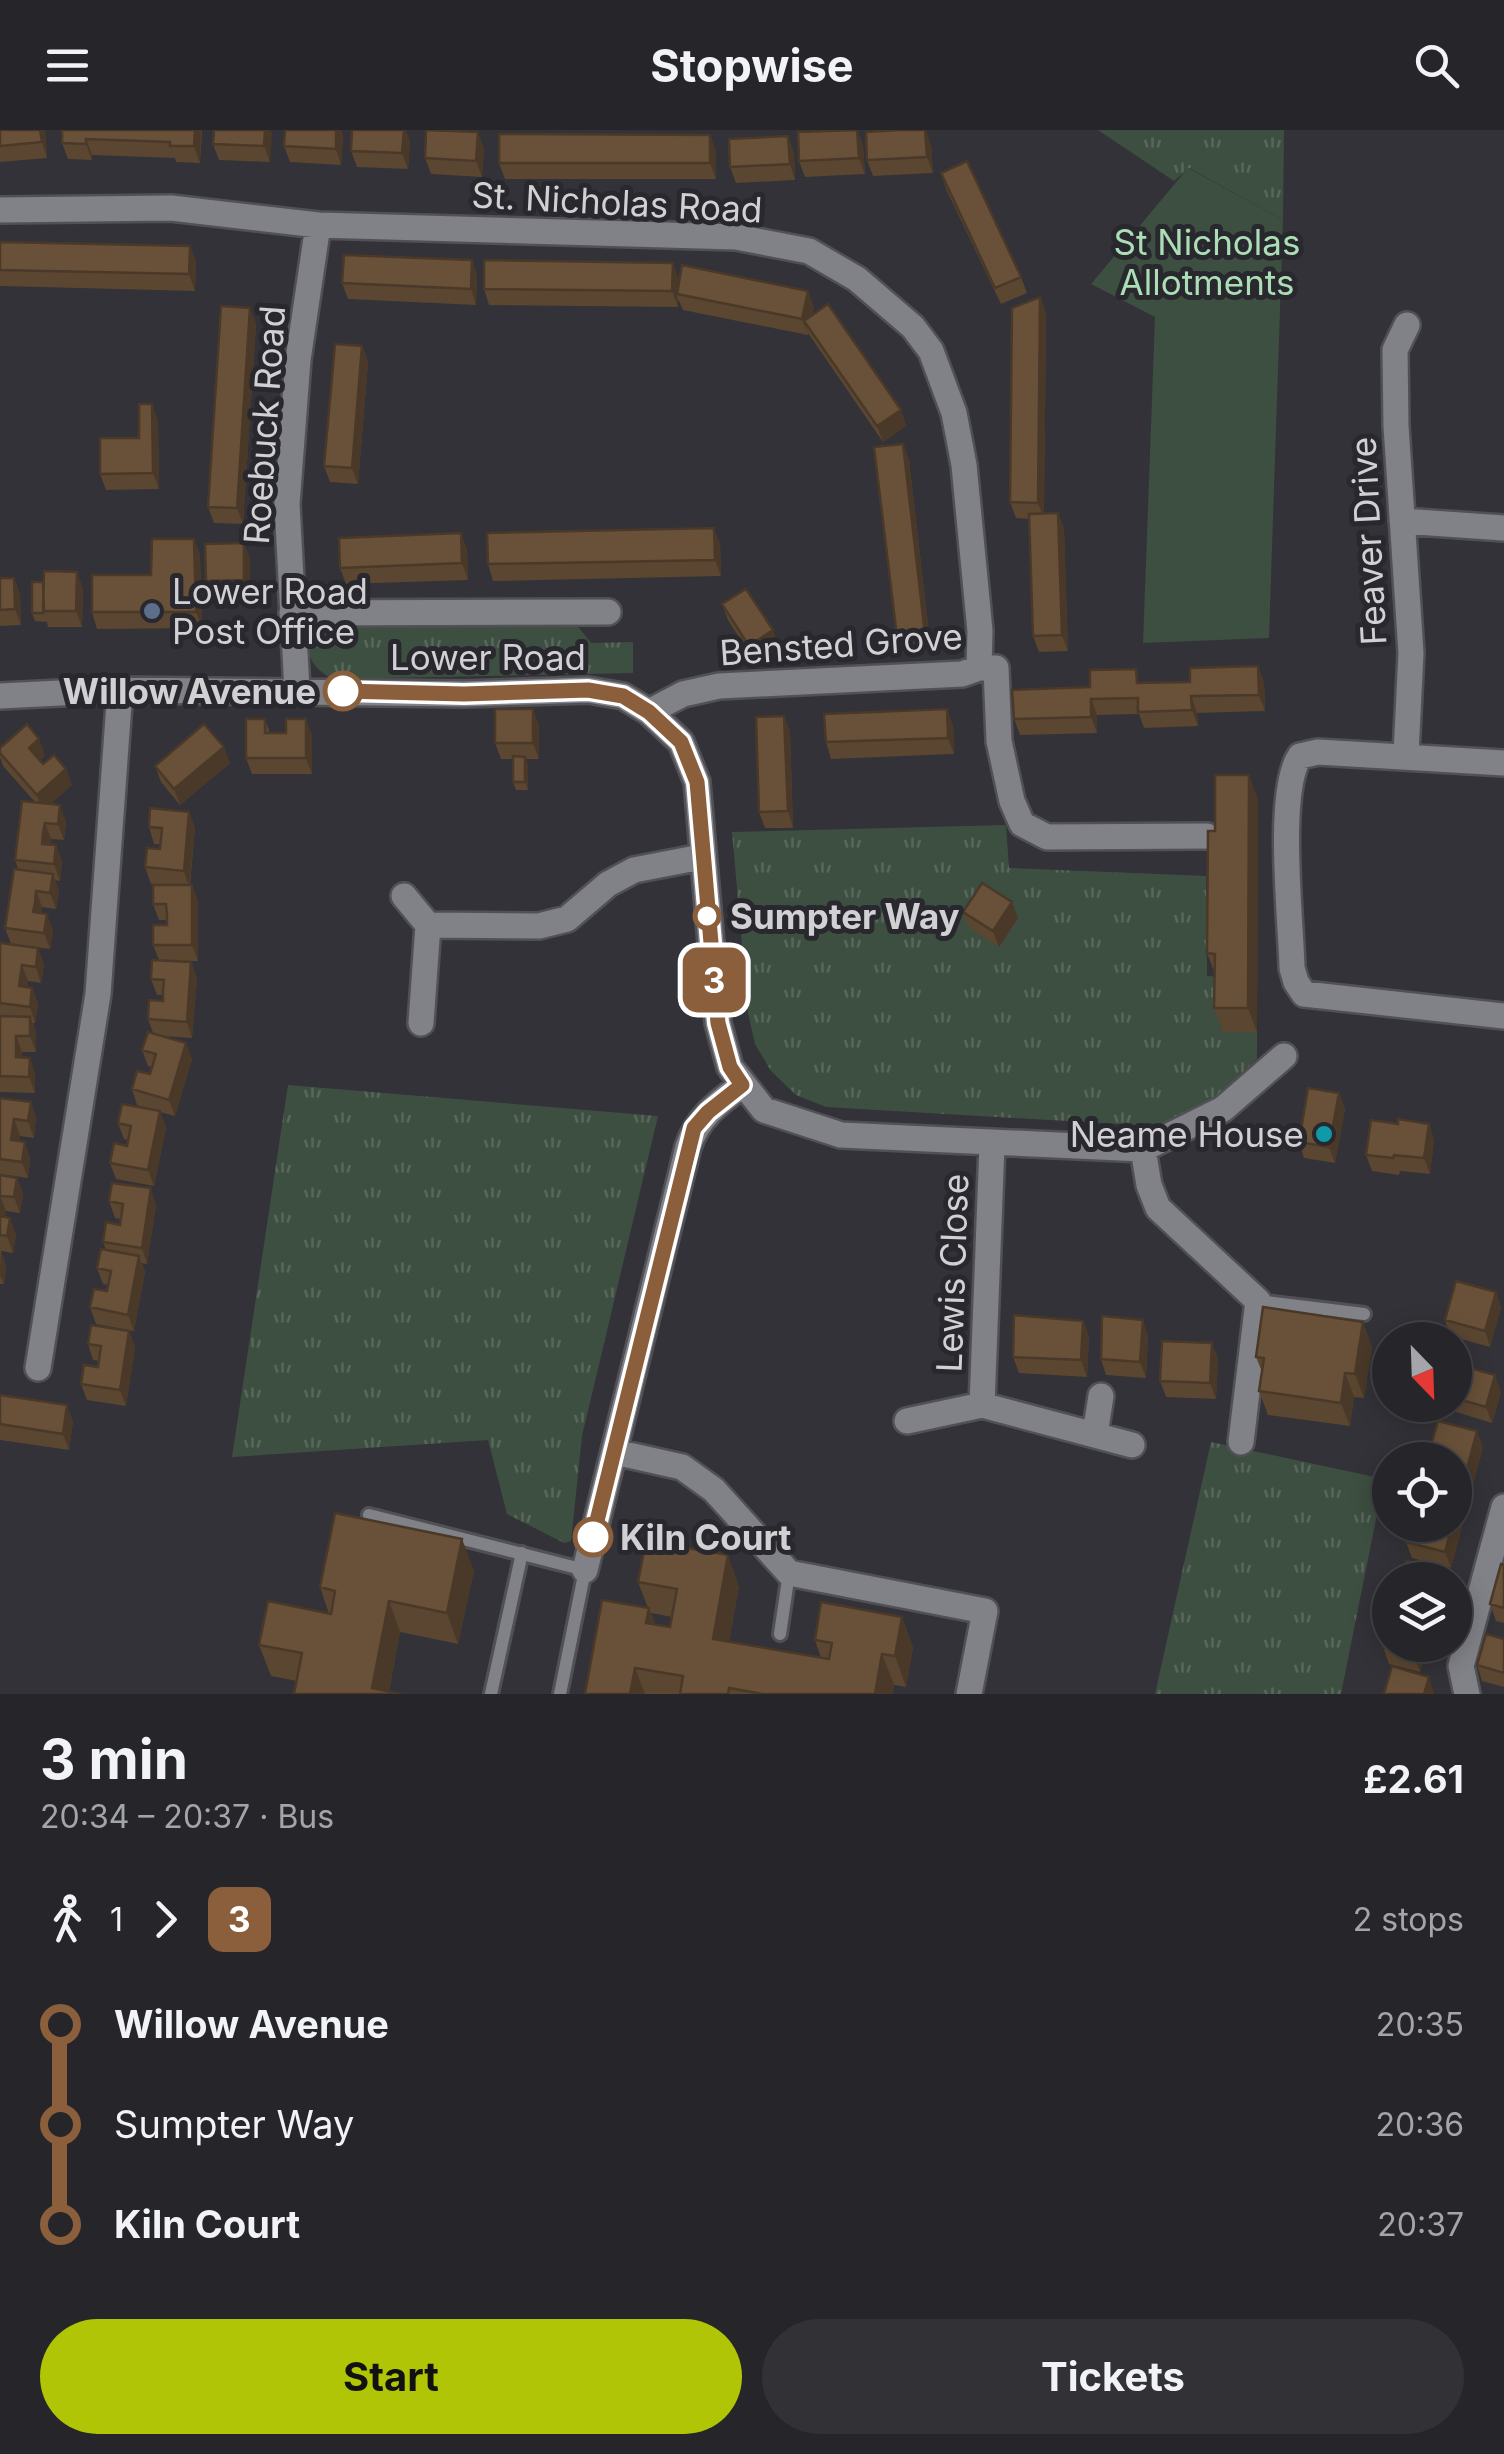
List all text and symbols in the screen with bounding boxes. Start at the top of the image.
icon: menu [40,38,95,93]
text: Stopwise [650,38,854,93]
icon: search [1409,38,1464,93]
street label: St. Nicholas Road [470,173,764,231]
park label: St Nicholas Allotments [1114,221,1300,303]
street label: Roebuck Road [235,304,293,546]
street label: Feaver Drive [1342,436,1394,646]
place label: Lower Road Post Office [172,570,368,652]
marker: Lower Road Post Office [141,600,163,622]
street label: Bensted Grove [718,615,964,673]
street label: Lower Road [390,636,586,678]
place label: Willow Avenue [63,670,316,712]
marker: Willow Avenue [324,672,362,710]
place label: Sumpter Way [730,895,960,937]
marker: Sumpter Way [694,903,720,929]
line badge: 3 [682,948,746,1012]
text: 3 [703,959,725,1001]
place label: Neame House [1070,1113,1304,1155]
marker: Neame House [1313,1123,1335,1145]
street label: Lewis Close [928,1173,976,1373]
north arrow [1372,1322,1472,1422]
map controls [1372,1322,1472,1662]
button: locate [1372,1442,1472,1542]
place label: Kiln Court [620,1516,792,1558]
marker: Kiln Court [574,1518,612,1556]
button: layers [1372,1562,1472,1662]
text: 3 min [40,1726,188,1792]
text: £2.61 [1363,1756,1464,1802]
text: 20:34 – 20:37 · Bus [40,1797,334,1836]
icon: walk [40,1892,95,1947]
icon: forward [138,1892,193,1947]
text: 3 [228,1898,251,1940]
text: 1 [110,1900,123,1939]
text: 2 stops [1353,1900,1464,1939]
text: Willow Avenue [114,2001,389,2047]
text: 20:35 [1376,2005,1464,2044]
text: Sumpter Way [114,2101,354,2147]
text: 20:36 [1375,2105,1464,2144]
text: Kiln Court [114,2201,300,2247]
text: 20:37 [1377,2205,1464,2244]
button: Start [40,2319,742,2434]
button: Tickets [762,2319,1464,2434]

